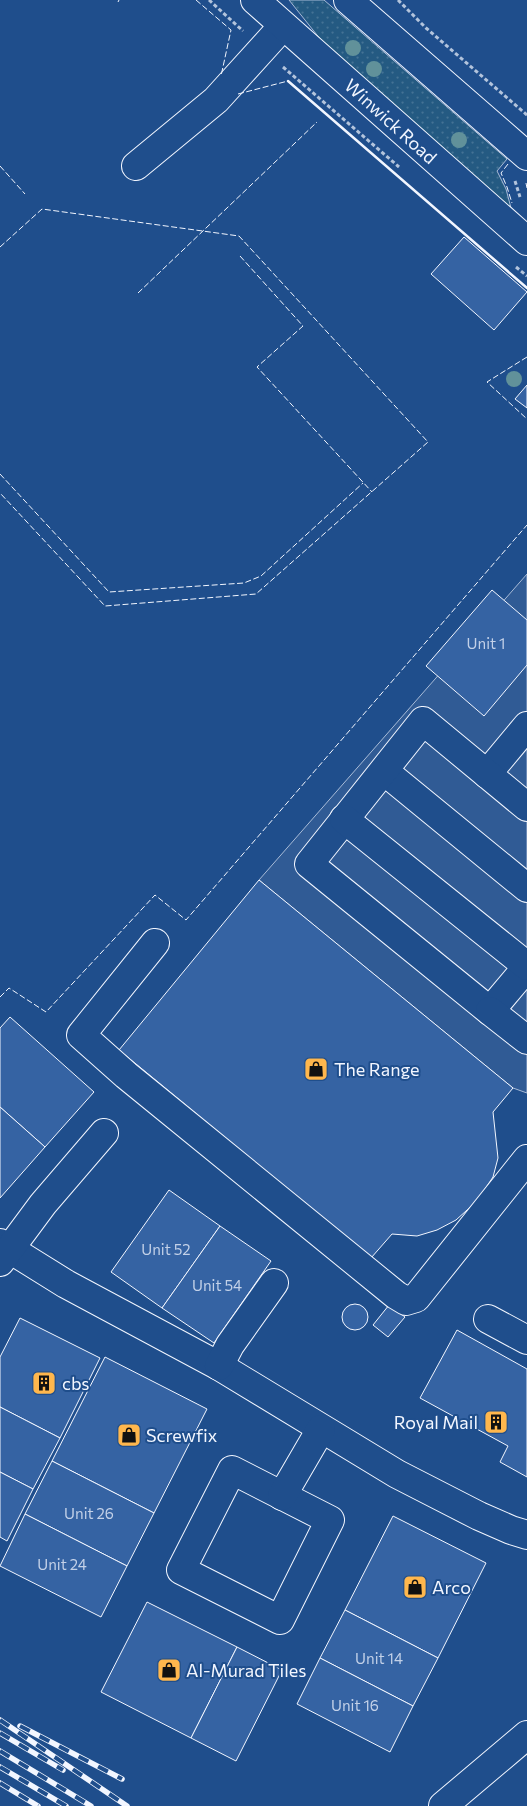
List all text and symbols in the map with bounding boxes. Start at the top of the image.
street label: Winwick Road [340,74,442,168]
house number: Unit 1 [467,634,505,652]
shop icon: The Range [303,1056,329,1082]
place label: The Range [334,1058,420,1080]
house number: Unit 52 [141,1240,191,1258]
house number: Unit 54 [192,1276,242,1294]
building icon: cbs [31,1370,57,1396]
place label: cbs [62,1372,90,1394]
building icon: Royal Mail [483,1409,509,1435]
place label: Royal Mail [394,1411,478,1433]
shop icon: Screwfix [116,1422,142,1448]
place label: Screwfix [146,1424,218,1446]
house number: Unit 26 [64,1504,114,1522]
house number: Unit 24 [37,1555,87,1573]
shop icon: Arco [402,1574,428,1600]
place label: Arco [432,1576,471,1598]
house number: Unit 14 [355,1649,403,1667]
shop icon: Al-Murad Tiles [156,1657,182,1683]
place label: Al-Murad Tiles [186,1659,306,1681]
house number: Unit 16 [331,1696,379,1714]

